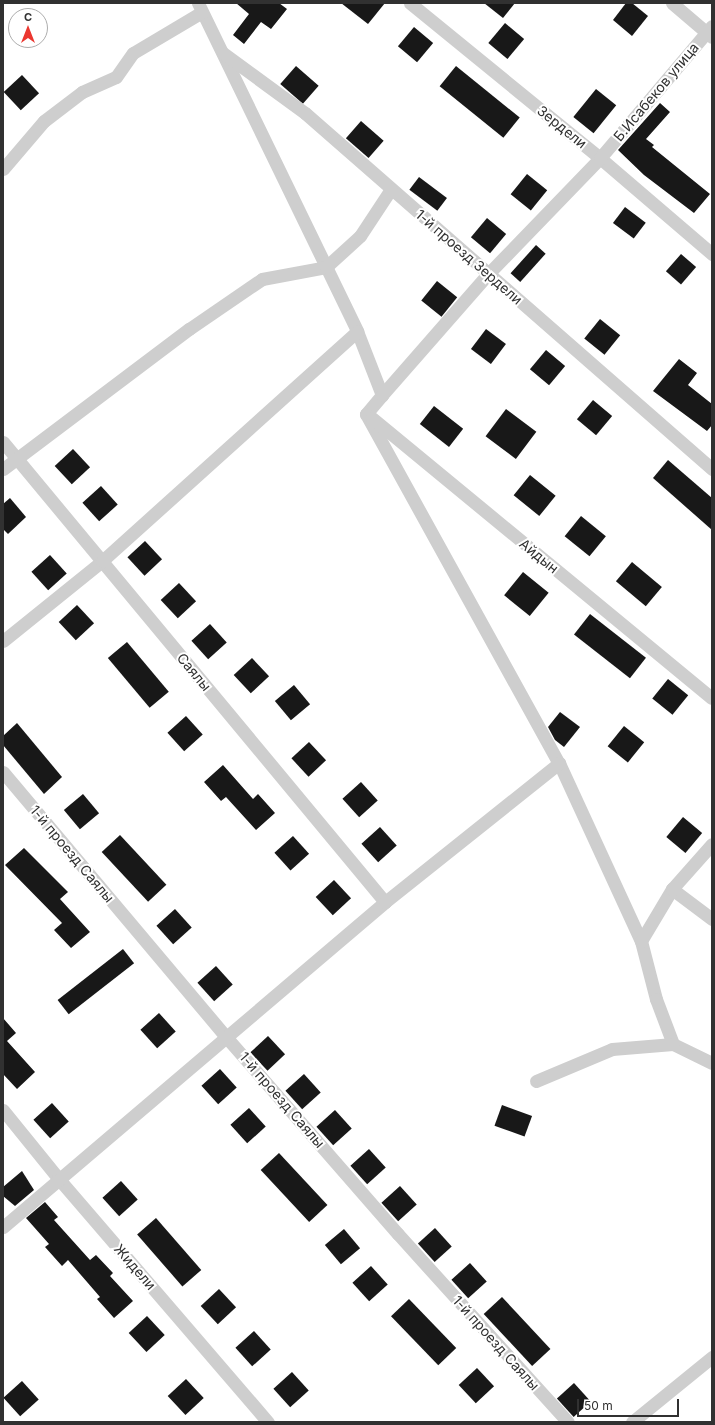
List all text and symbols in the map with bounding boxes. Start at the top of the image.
north arrow [8,8,48,48]
text: С [24,10,32,24]
street label: Б.Исабеков улица [610,39,702,145]
street label: Зердели [534,102,590,152]
street label: 1-й проезд Зердели [412,206,526,308]
street label: Айдын [516,535,562,577]
street label: Саялы [173,650,215,694]
street label: 1-й проезд Саялы [26,802,118,906]
street label: 1-й проезд Саялы [236,1049,328,1151]
street label: Жидели [111,1241,159,1293]
street label: 1-й проезд Саялы [449,1292,543,1394]
scale bar [579,1391,681,1417]
text: 50 m [584,1398,613,1413]

